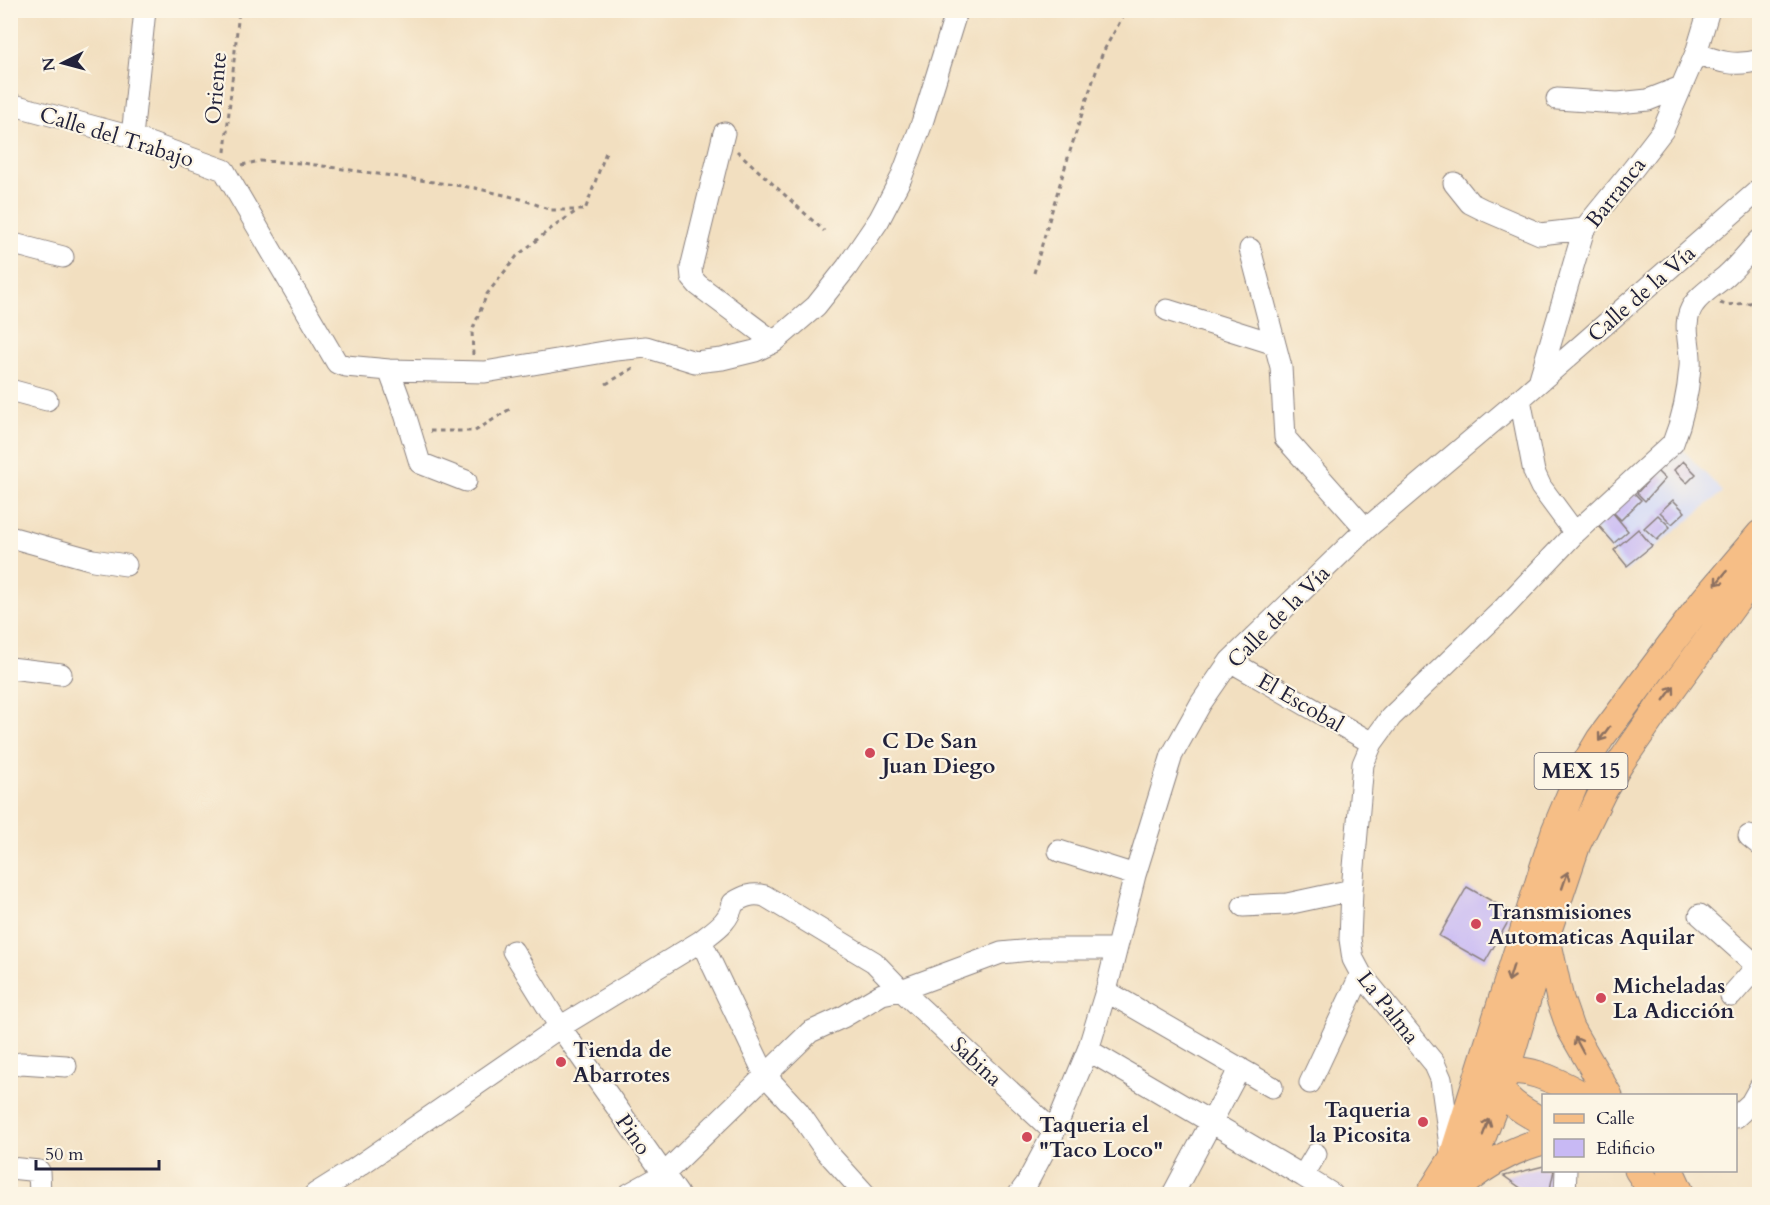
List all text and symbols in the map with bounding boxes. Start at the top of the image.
north arrow [33,33,93,93]
street label: Oriente [198,51,234,126]
text: N [37,56,61,73]
street label: Calle del Trabajo [36,99,198,175]
street label: Barranca [1579,151,1653,234]
street label: Calle de la Vía [1581,238,1702,349]
street label: Calle de la Vía [1221,558,1337,675]
one-way arrow [1715,570,1728,586]
street label: El Escobal [1252,666,1349,740]
one-way arrow [1663,685,1675,701]
one-way arrow [1598,725,1610,742]
place label: C De San Juan Diego [879,726,995,781]
marker: C De San Juan Diego [863,746,877,760]
road number: MEX 15 [1534,753,1628,789]
one-way arrow [1560,871,1571,890]
place label: Transmisiones Automaticas Aquilar [1488,897,1695,952]
marker: Transmisiones Automaticas Aquilar [1469,917,1483,931]
one-way arrow [1505,963,1516,982]
street label: La Palma [1350,965,1426,1051]
place label: Micheladas La Adicción [1613,971,1734,1026]
marker: Micheladas La Adicción [1594,991,1608,1005]
street label: Sabina [944,1030,1009,1094]
place label: Tienda de Abarrotes [573,1035,672,1090]
one-way arrow [1573,1037,1585,1054]
marker: Tienda de Abarrotes [554,1055,568,1069]
legend [1542,1094,1737,1172]
place label: Taqueria la Picosita [1309,1095,1411,1150]
text: Calle [1596,1106,1635,1131]
street label: Pino [608,1108,658,1161]
place label: Taqueria el "Taco Loco" [1039,1110,1163,1165]
marker: Taqueria la Picosita [1416,1115,1430,1129]
one-way arrow [1481,1118,1492,1137]
marker: Taqueria el "Taco Loco" [1020,1130,1034,1144]
scale bar [36,1133,159,1171]
text: Edificio [1596,1136,1655,1161]
text: 50 m [45,1142,84,1167]

